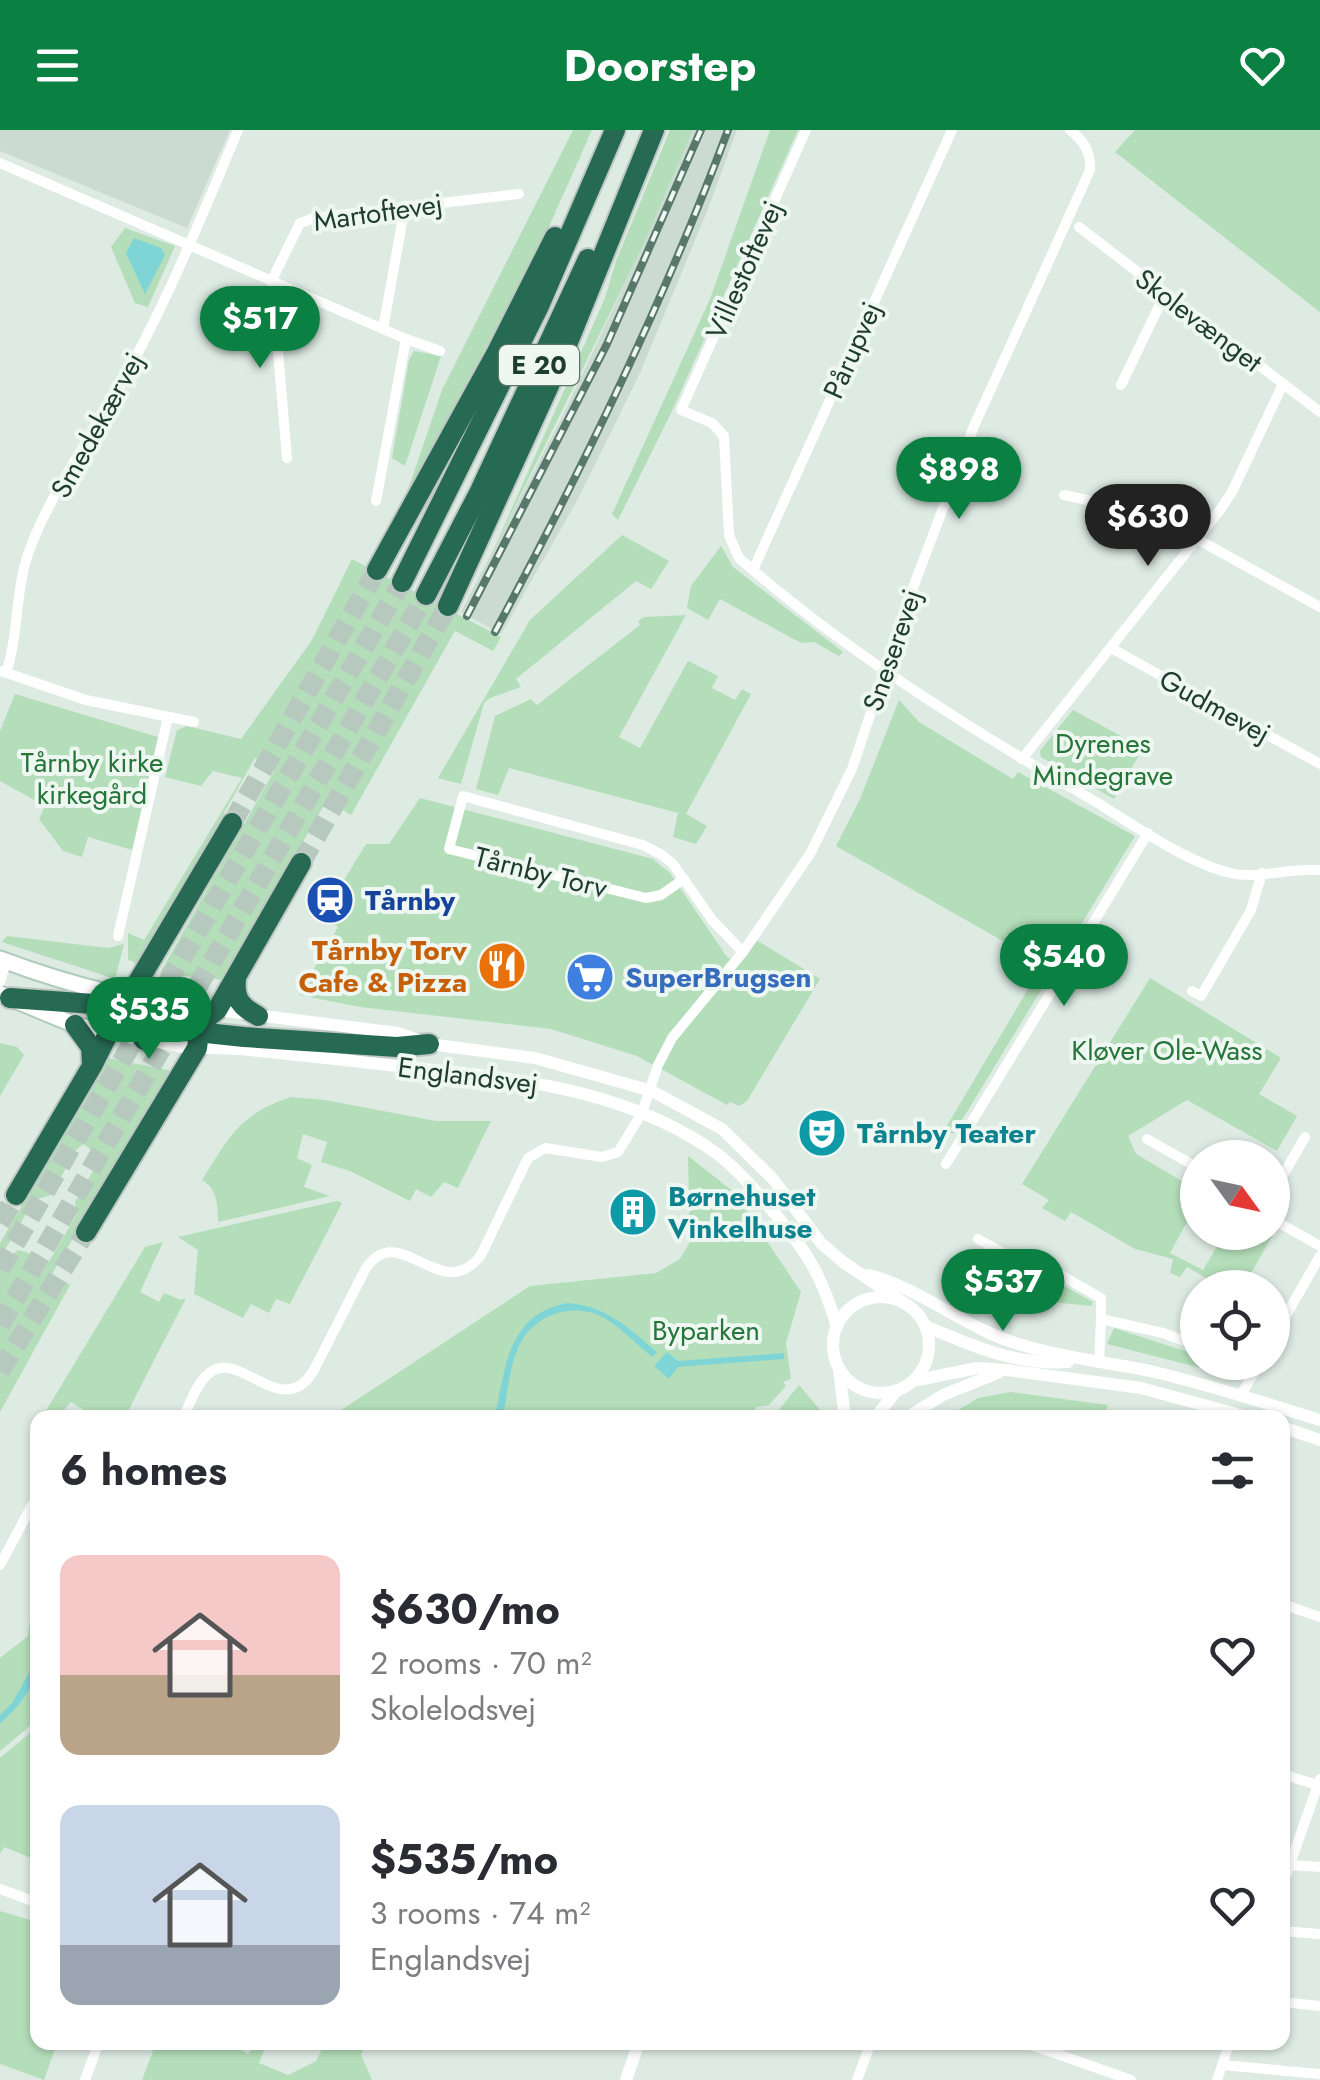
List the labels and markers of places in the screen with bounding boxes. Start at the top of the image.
pin: $517 [201,286,319,371]
pin: $898 [900,437,1018,522]
pin: $630 [1089,484,1207,569]
station icon: Tårnby [304,874,356,926]
place label: Tårnby [365,880,455,921]
pin: $540 [1005,924,1123,1009]
place label: Tårnby Torv Cafe & Pizza [298,930,467,1003]
restaurant icon: Tårnby Torv Cafe & Pizza [476,940,528,992]
supermarket icon: SuperBrugsen [564,951,616,1003]
place label: SuperBrugsen [625,957,812,998]
pin: $535 [90,977,208,1062]
theatre icon: Tårnby Teater [796,1107,848,1159]
place label: Tårnby Teater [857,1113,1036,1154]
place label: Børnehuset Vinkelhuse [667,1176,815,1249]
building icon: Børnehuset Vinkelhuse [607,1186,659,1238]
pin: $537 [944,1249,1062,1334]

